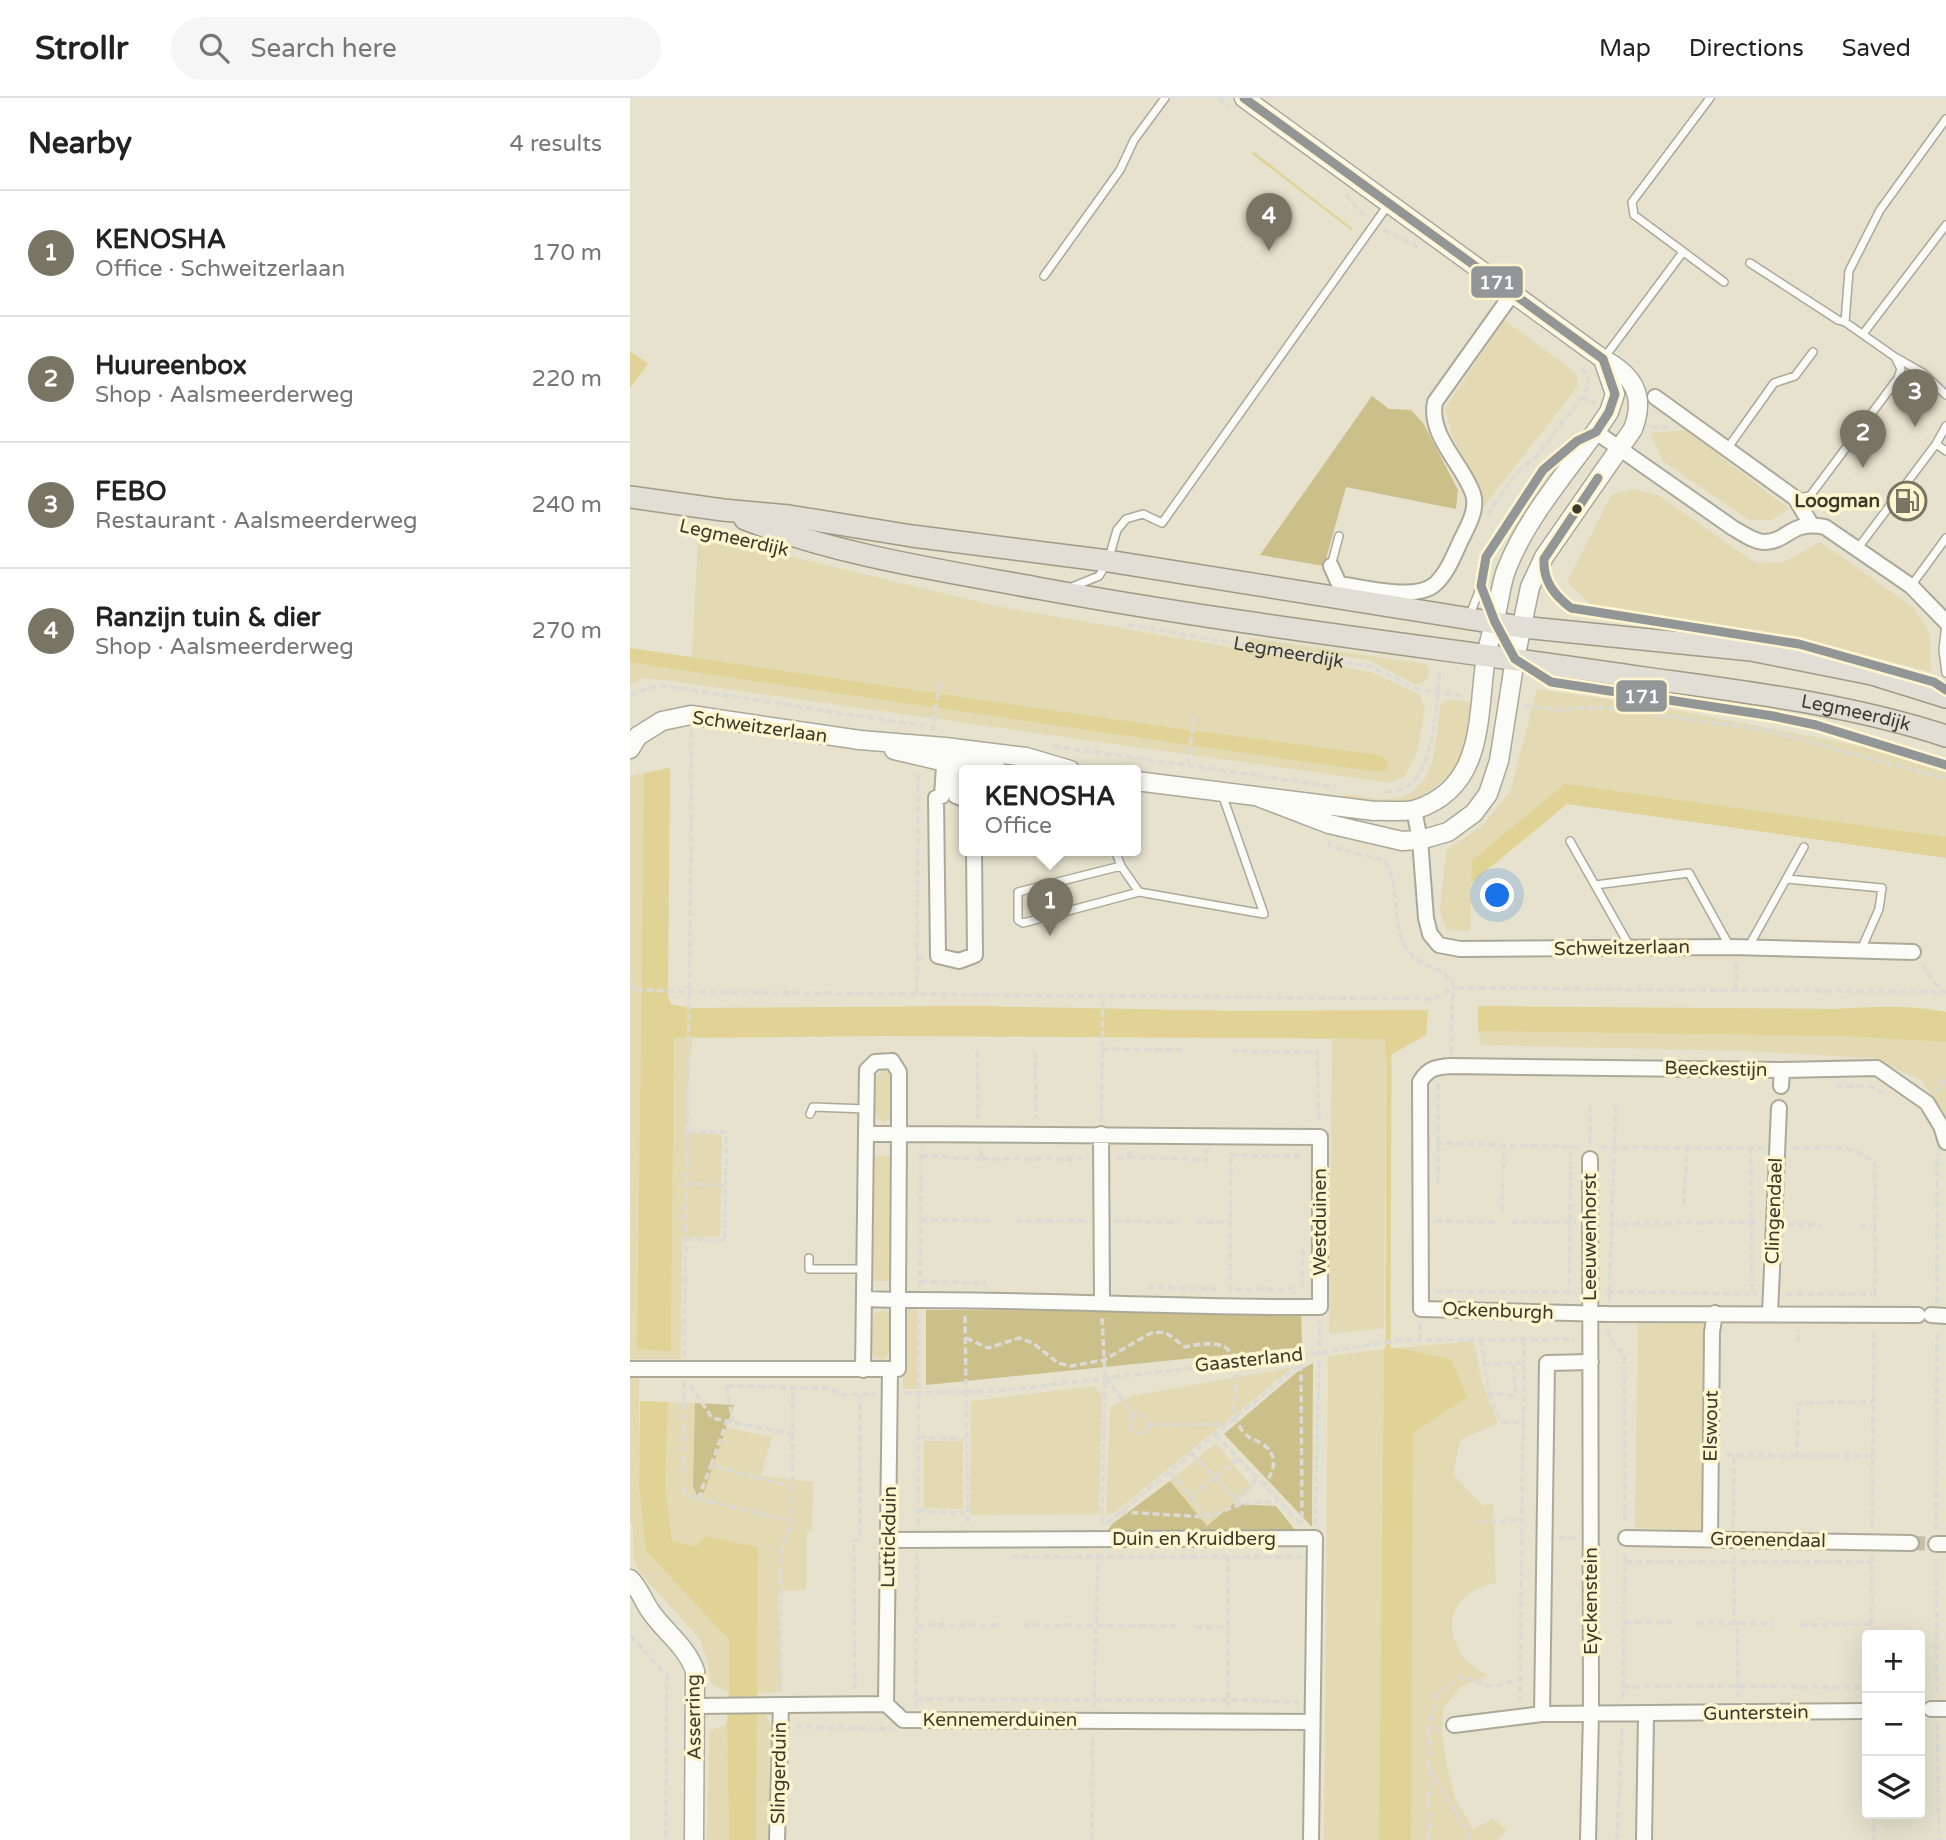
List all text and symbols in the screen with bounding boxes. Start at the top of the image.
search box [171,17,661,80]
text: Strollr [35,29,129,68]
icon: search [195,29,233,67]
text: Search here [251,33,397,64]
text: Map [1599,34,1651,63]
text: Directions [1689,34,1804,63]
text: Saved [1842,34,1911,63]
text: Nearby [28,125,132,162]
text: 4 results [509,130,602,158]
pin: 4 [1246,193,1292,251]
text: KENOSHA [95,224,226,255]
text: 1 [44,239,58,267]
text: 170 m [532,239,602,267]
text: Office · Schweitzerlaan [95,255,345,283]
line badge: 171 [1470,265,1524,299]
text: 171 [1479,272,1515,294]
text: Huureenbox [95,350,247,381]
text: 2 [44,365,58,393]
text: 220 m [532,365,602,393]
pin: 3 [1892,369,1938,427]
text: Shop · Aalsmeerderweg [95,381,354,409]
pin: 2 [1840,410,1886,468]
text: FEBO [95,476,167,507]
fuel station icon: Loogman [1886,480,1928,522]
place label: Loogman [1794,490,1880,513]
text: 3 [44,491,58,519]
text: 240 m [532,491,602,519]
unlabelled marker [1570,502,1584,516]
text: Restaurant · Aalsmeerderweg [95,507,418,535]
street label: Legmeerdijk [677,515,791,561]
text: Ranzijn tuin & dier [95,602,321,633]
text: 4 [44,617,58,645]
text: 270 m [532,617,602,645]
street label: Legmeerdijk [1232,632,1346,673]
text: Shop · Aalsmeerderweg [95,633,354,661]
line badge: 171 [1615,679,1668,713]
text: 171 [1624,686,1660,708]
street label: Legmeerdijk [1799,690,1913,736]
street label: Schweitzerlaan [691,707,829,747]
popup [959,765,1141,856]
text: KENOSHA [984,781,1116,812]
text: Office [984,812,1052,840]
pin: 1 [1027,878,1073,936]
your location [1480,878,1514,912]
street label: Schweitzerlaan [1554,936,1690,960]
street label: Beeckestijn [1664,1057,1768,1081]
street label: Clingendael [1761,1157,1787,1265]
street label: Westduinen [1309,1168,1331,1276]
street label: Leeuwenhorst [1579,1173,1601,1301]
street label: Ockenburgh [1442,1298,1554,1324]
street label: Gaasterland [1194,1343,1304,1377]
street label: Elswout [1699,1390,1723,1462]
street label: Luttickduin [877,1486,901,1588]
street label: Duin en Kruidberg [1112,1528,1276,1550]
street label: Groenendaal [1710,1528,1826,1552]
street label: Eyckenstein [1580,1547,1602,1655]
map controls [1862,1630,1925,1819]
button: + [1862,1630,1925,1693]
street label: Asserring [682,1674,706,1760]
button: − [1862,1693,1925,1756]
street label: Gunterstein [1703,1701,1809,1725]
street label: Kennemerduinen [923,1709,1077,1731]
street label: Slingerduin [767,1722,791,1824]
button: layers [1862,1756,1925,1819]

